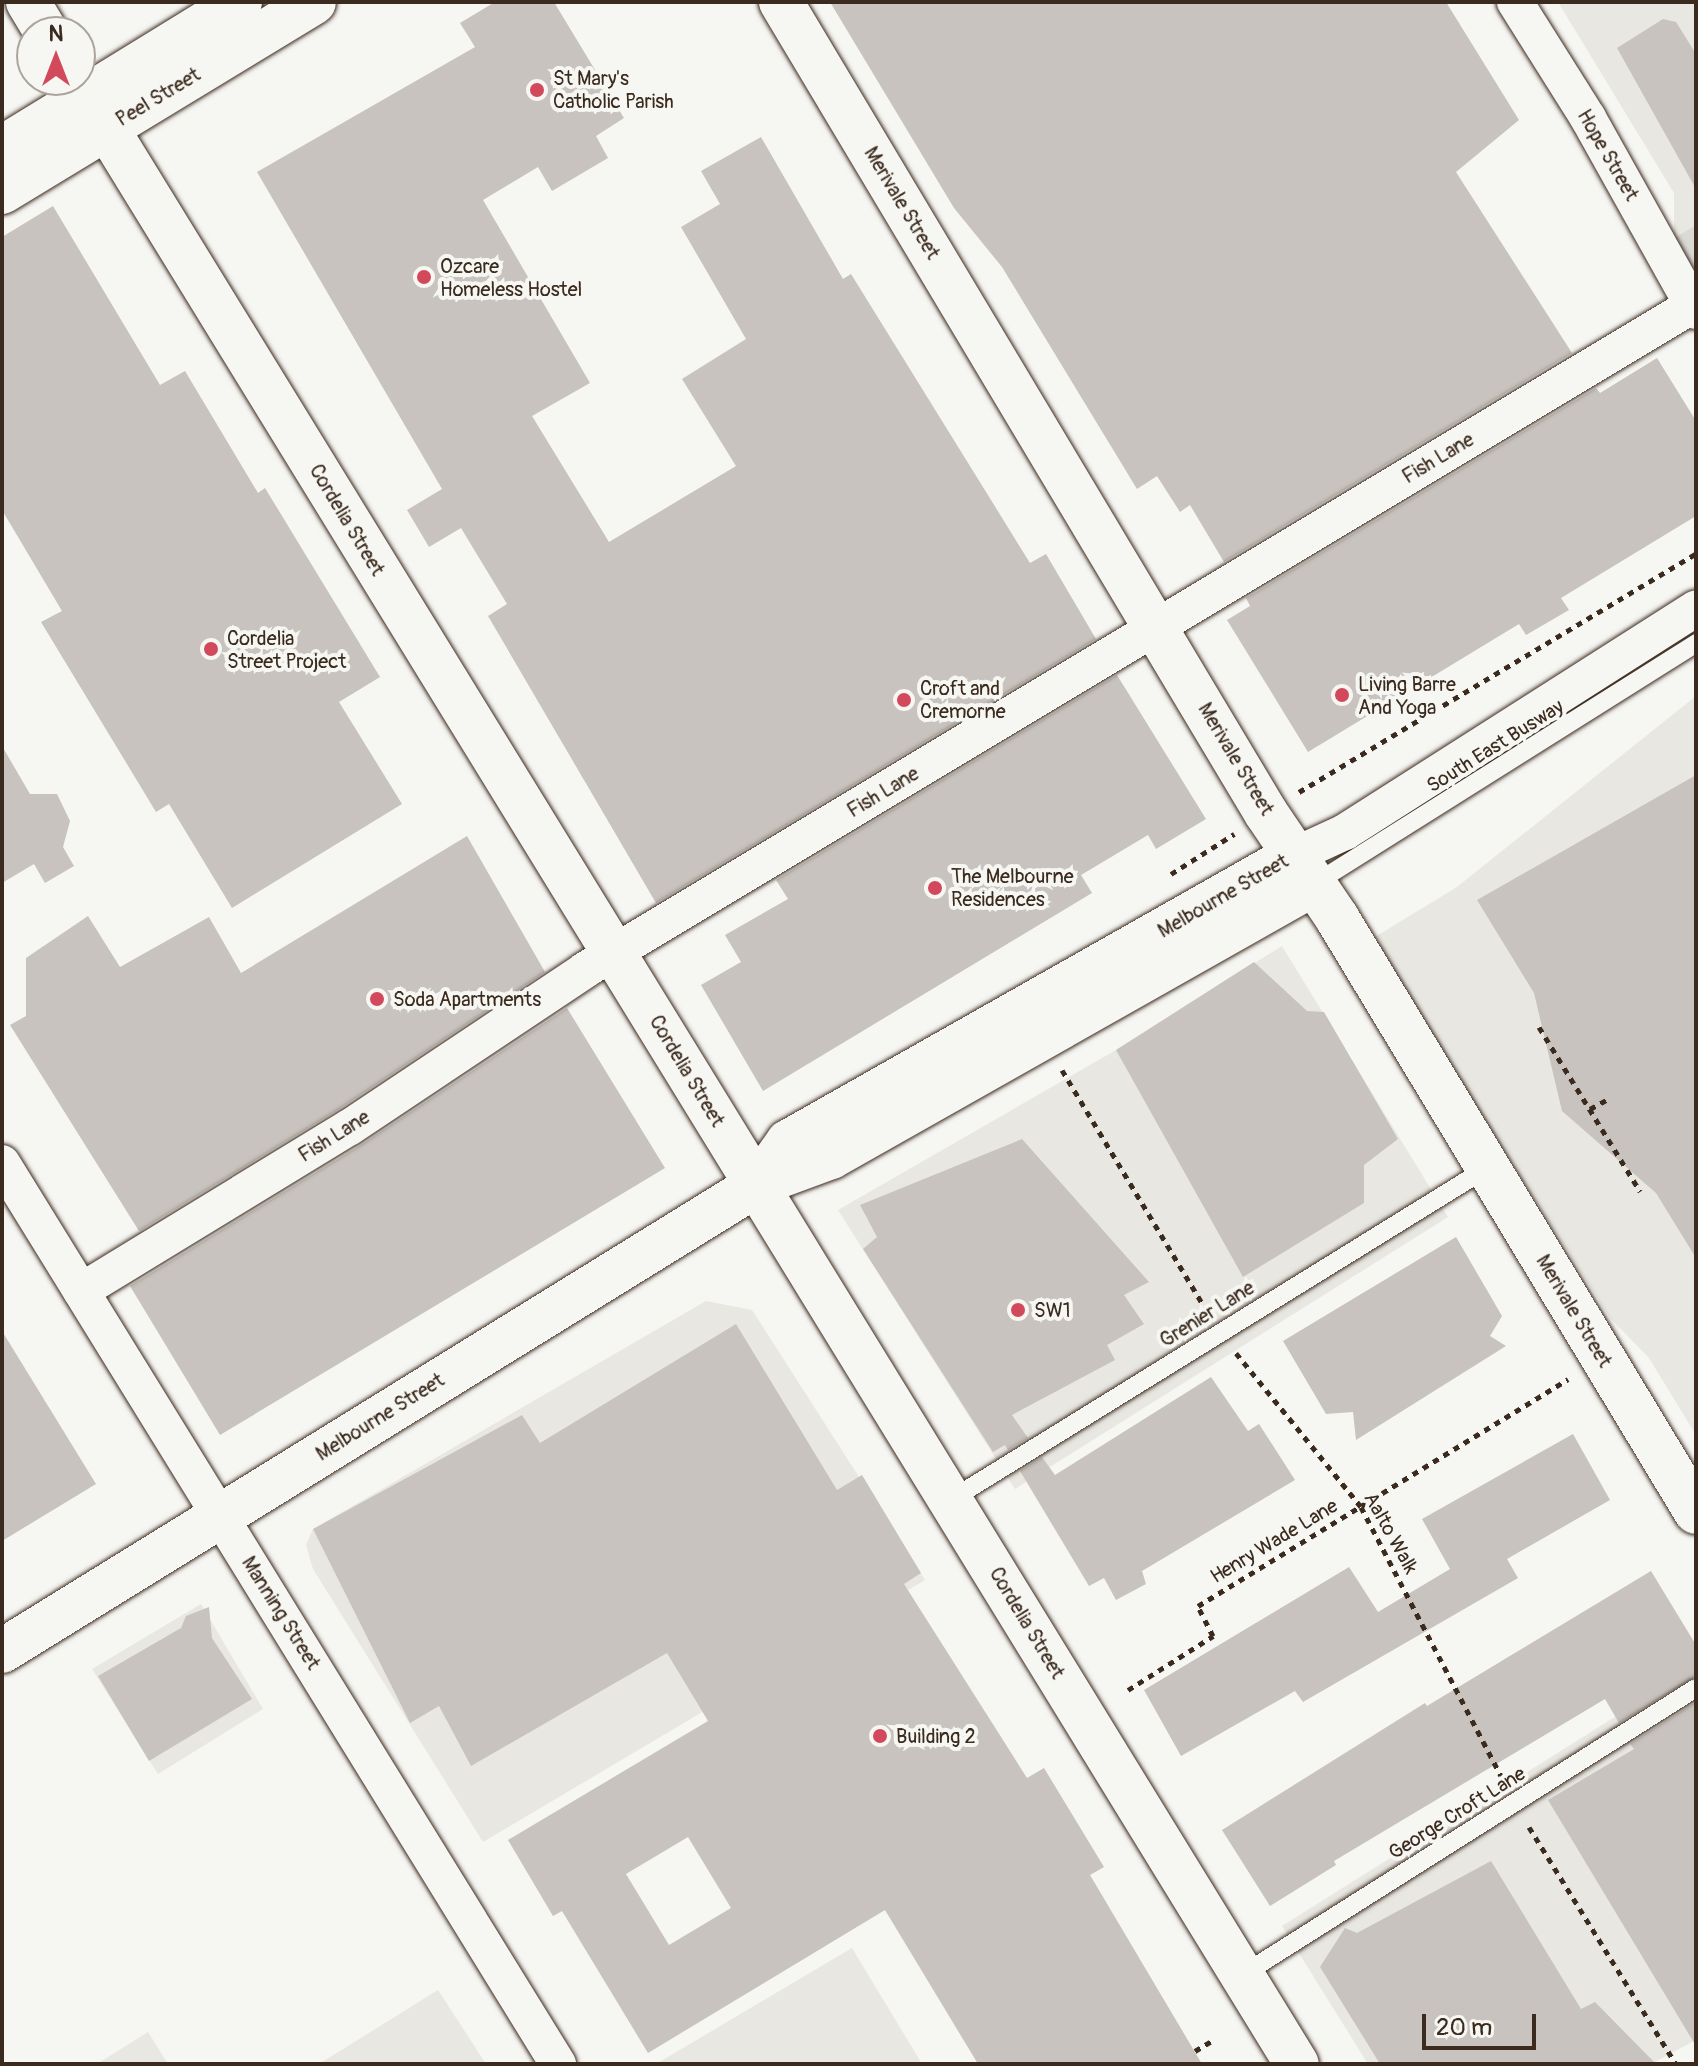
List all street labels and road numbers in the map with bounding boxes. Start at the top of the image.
street label: Peel Street [111,62,205,132]
street label: Hope Street [1572,105,1644,205]
street label: Merivale Street [859,142,945,264]
street label: Fish Lane [1398,427,1478,489]
street label: Cordelia Street [304,460,390,580]
street label: South East Busway [1422,694,1568,798]
street label: Merivale Street [1193,698,1279,820]
street label: Fish Lane [843,761,923,823]
street label: Melbourne Street [1154,849,1292,943]
street label: Cordelia Street [644,1011,730,1131]
street label: Fish Lane [294,1105,374,1167]
street label: Merivale Street [1531,1250,1617,1372]
street label: Grenier Lane [1155,1276,1259,1352]
street label: Melbourne Street [312,1368,448,1466]
street label: Aalto Walk [1359,1488,1423,1578]
street label: Henry Wade Lane [1206,1494,1342,1588]
street label: Manning Street [237,1552,325,1674]
street label: Cordelia Street [984,1563,1070,1683]
street label: George Croft Lane [1384,1761,1530,1865]

